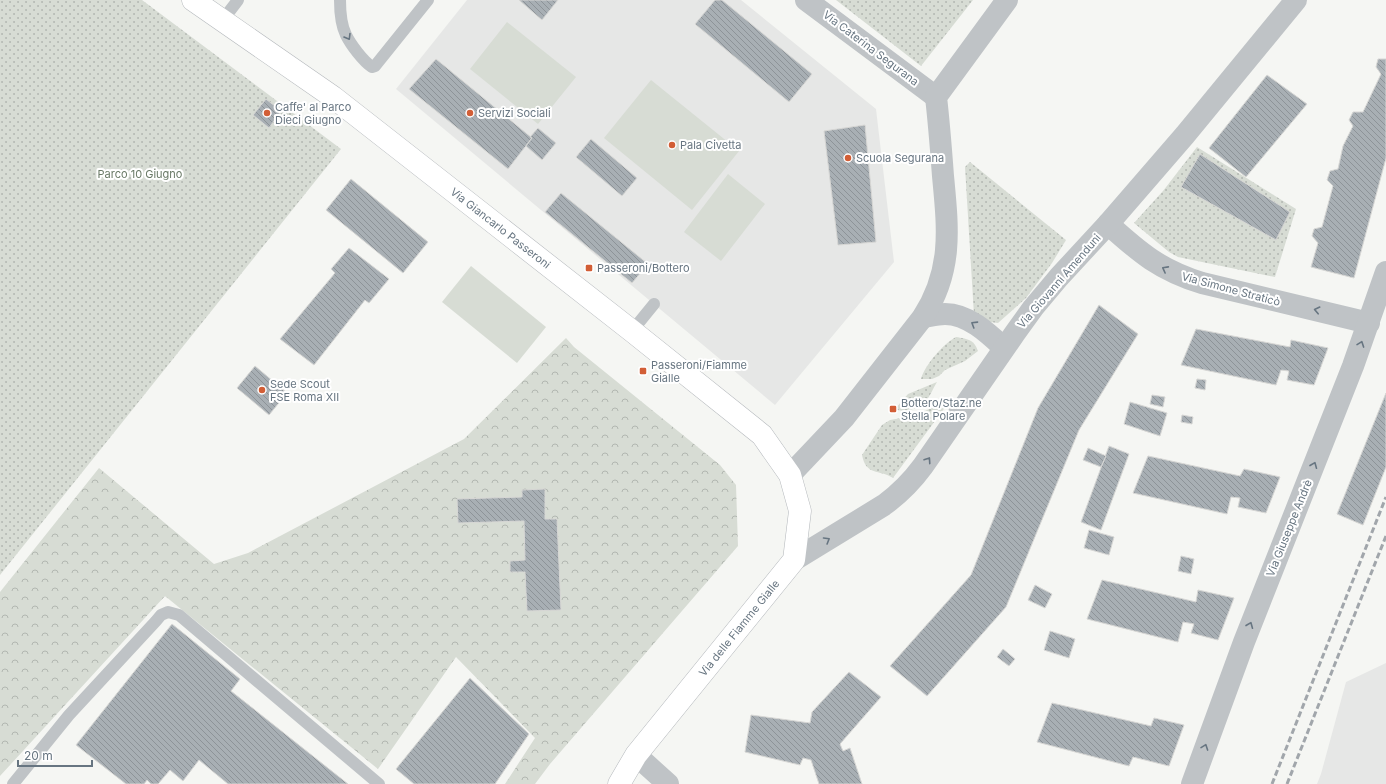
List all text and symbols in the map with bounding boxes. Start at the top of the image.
street label: Via Caterina Segurana [820,7,922,89]
one-way arrow [344,33,351,40]
place label: Caffe' al Parco Dieci Giugno [275,100,352,127]
place label: Servizi Sociali [478,106,551,120]
marker: Caffe' al Parco Dieci Giugno [262,108,272,118]
marker: Servizi Sociali [465,108,475,118]
place label: Pala Civetta [680,138,741,152]
marker: Pala Civetta [667,140,677,150]
place label: Scuola Segurana [856,151,944,165]
marker: Scuola Segurana [843,153,853,163]
park label: Parco 10 Giugno [98,167,183,181]
street label: Via Giancarlo Passeroni [448,185,553,272]
street label: Via Giovanni Amenduni [1014,231,1104,331]
place label: Passeroni/Bottero [597,261,690,275]
marker: Passeroni/Bottero [584,263,594,273]
one-way arrow [1162,266,1169,273]
street label: Via Simone Straticò [1180,269,1282,309]
one-way arrow [1314,307,1320,315]
one-way arrow [971,321,978,328]
one-way arrow [1357,341,1365,348]
place label: Passeroni/Fiamme Gialle [651,358,747,385]
marker: Passeroni/Fiamme Gialle [638,366,648,376]
place label: Sede Scout FSE Roma XII [270,377,339,404]
marker: Sede Scout FSE Roma XII [257,385,267,395]
place label: Bottero/Staz.ne Stella Polare [901,396,982,423]
marker: Bottero/Staz.ne Stella Polare [888,404,898,414]
one-way arrow [923,457,930,464]
one-way arrow [1309,462,1317,469]
street label: Via Giuseppe Andrè [1263,477,1315,579]
one-way arrow [823,537,830,544]
street label: Via delle Fiamme Gialle [696,577,782,679]
one-way arrow [1245,622,1253,630]
scale bar [18,742,92,768]
one-way arrow [1201,744,1209,751]
text: 20 m [24,748,53,763]

